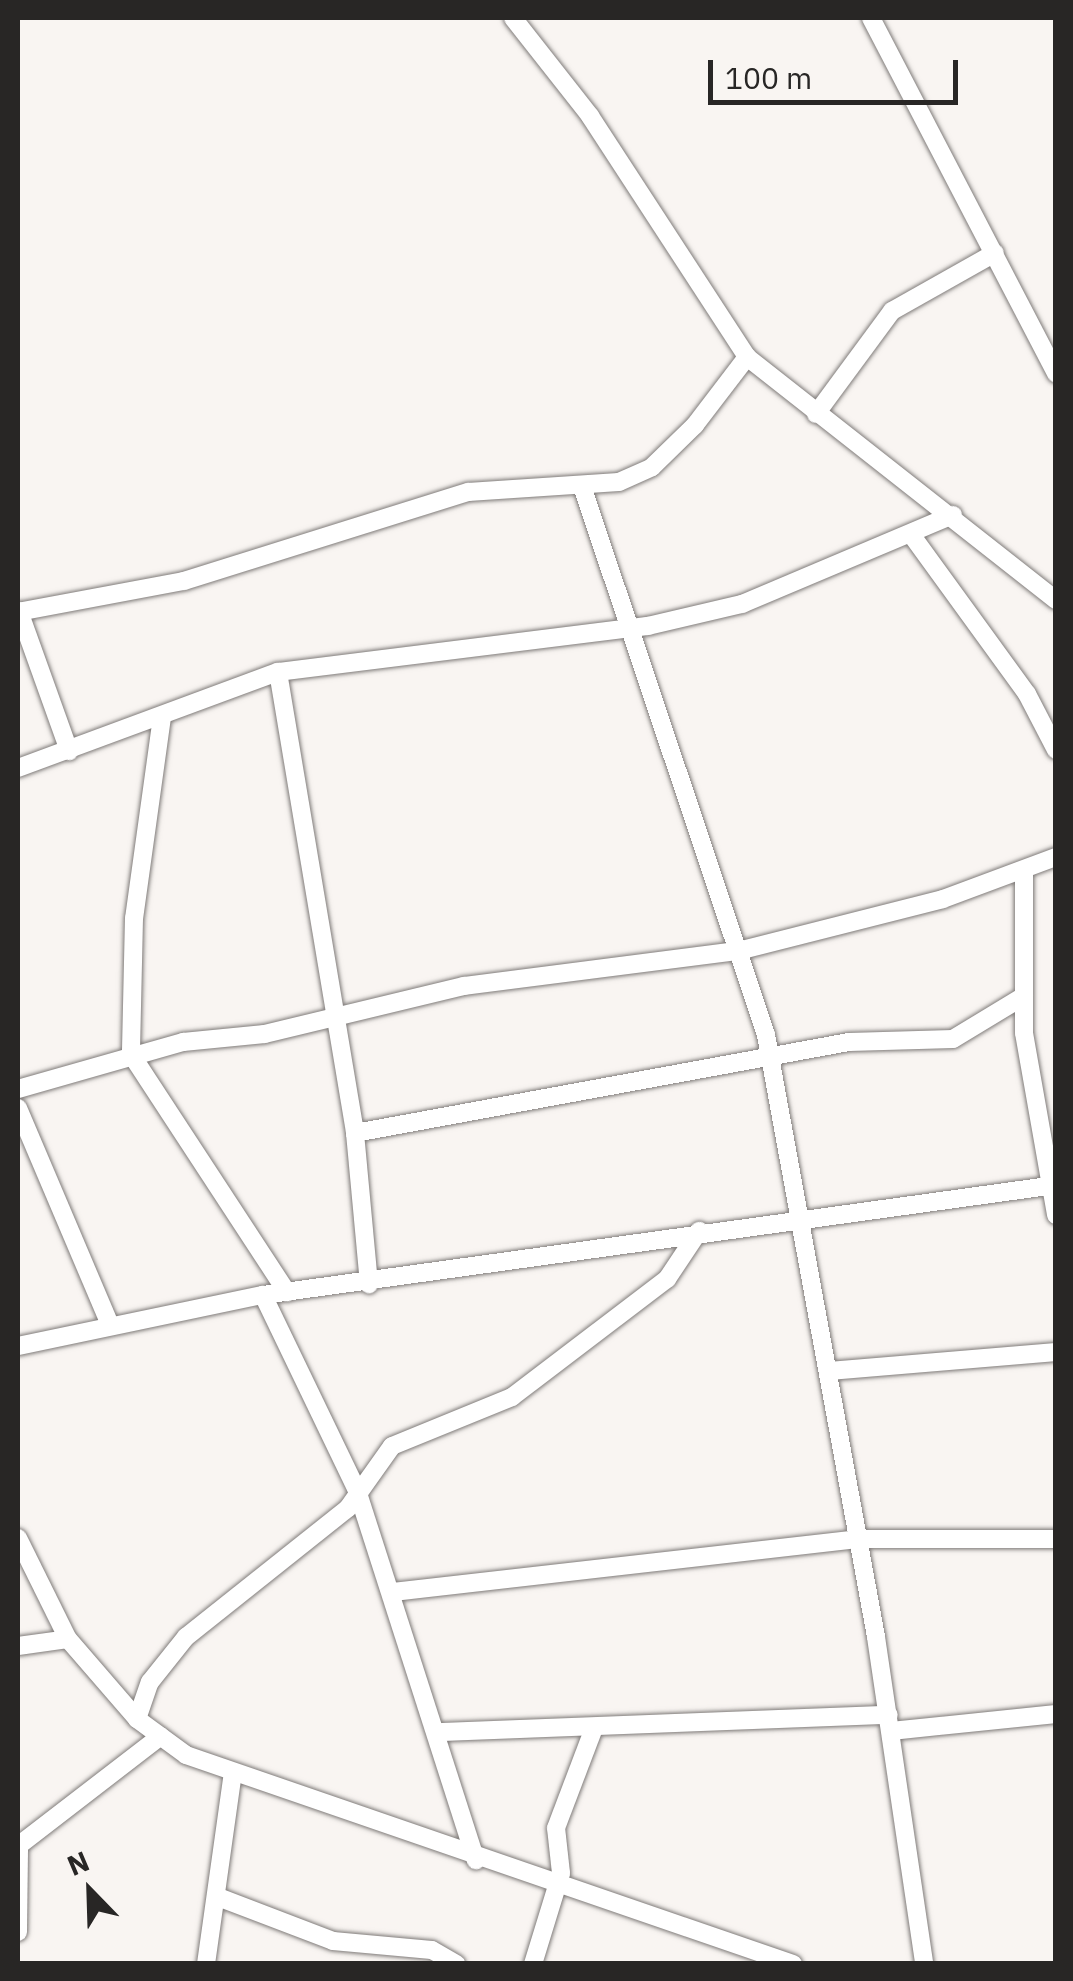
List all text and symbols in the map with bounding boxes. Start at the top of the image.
scale bar [713,40,963,102]
text: 100 m [725,58,812,97]
north arrow [40,1841,140,1941]
text: N [62,1842,95,1884]

